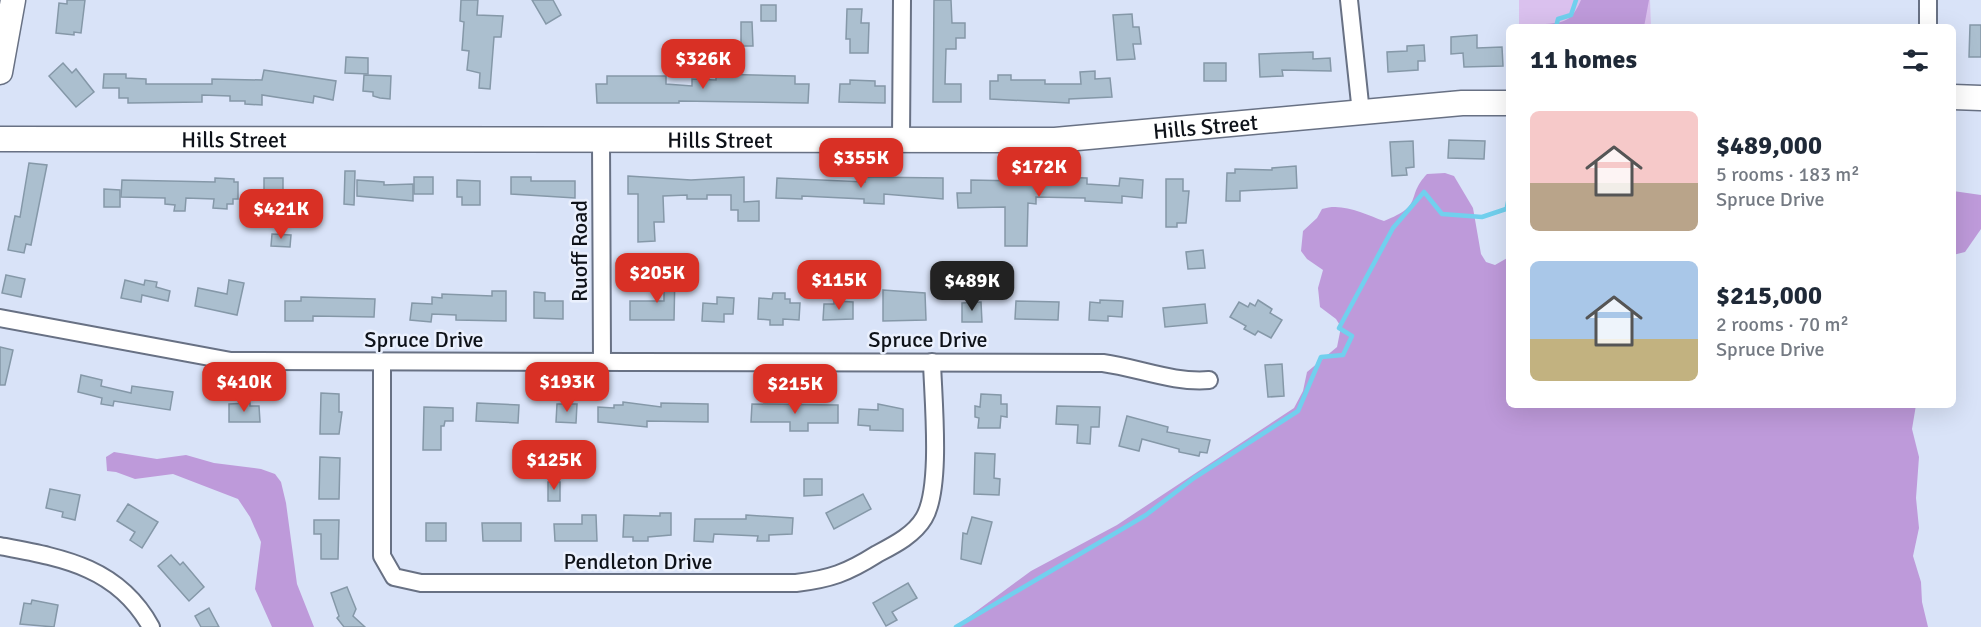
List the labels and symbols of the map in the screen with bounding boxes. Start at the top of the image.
pin: $326K [661,39,745,90]
street label: Hills Street [1152,109,1259,145]
street label: Hills Street [181,126,287,153]
street label: Hills Street [667,127,773,154]
pin: $355K [819,138,903,189]
pin: $172K [997,147,1081,198]
pin: $421K [239,189,323,240]
street label: Ruoff Road [566,200,593,302]
pin: $205K [615,253,699,304]
pin: $115K [797,260,881,311]
pin: $489K [930,261,1014,312]
street label: Spruce Drive [364,326,484,353]
street label: Spruce Drive [868,326,988,353]
pin: $410K [202,362,286,413]
pin: $193K [525,362,609,413]
pin: $215K [753,364,837,415]
pin: $125K [512,440,596,491]
street label: Pendleton Drive [564,548,712,575]

